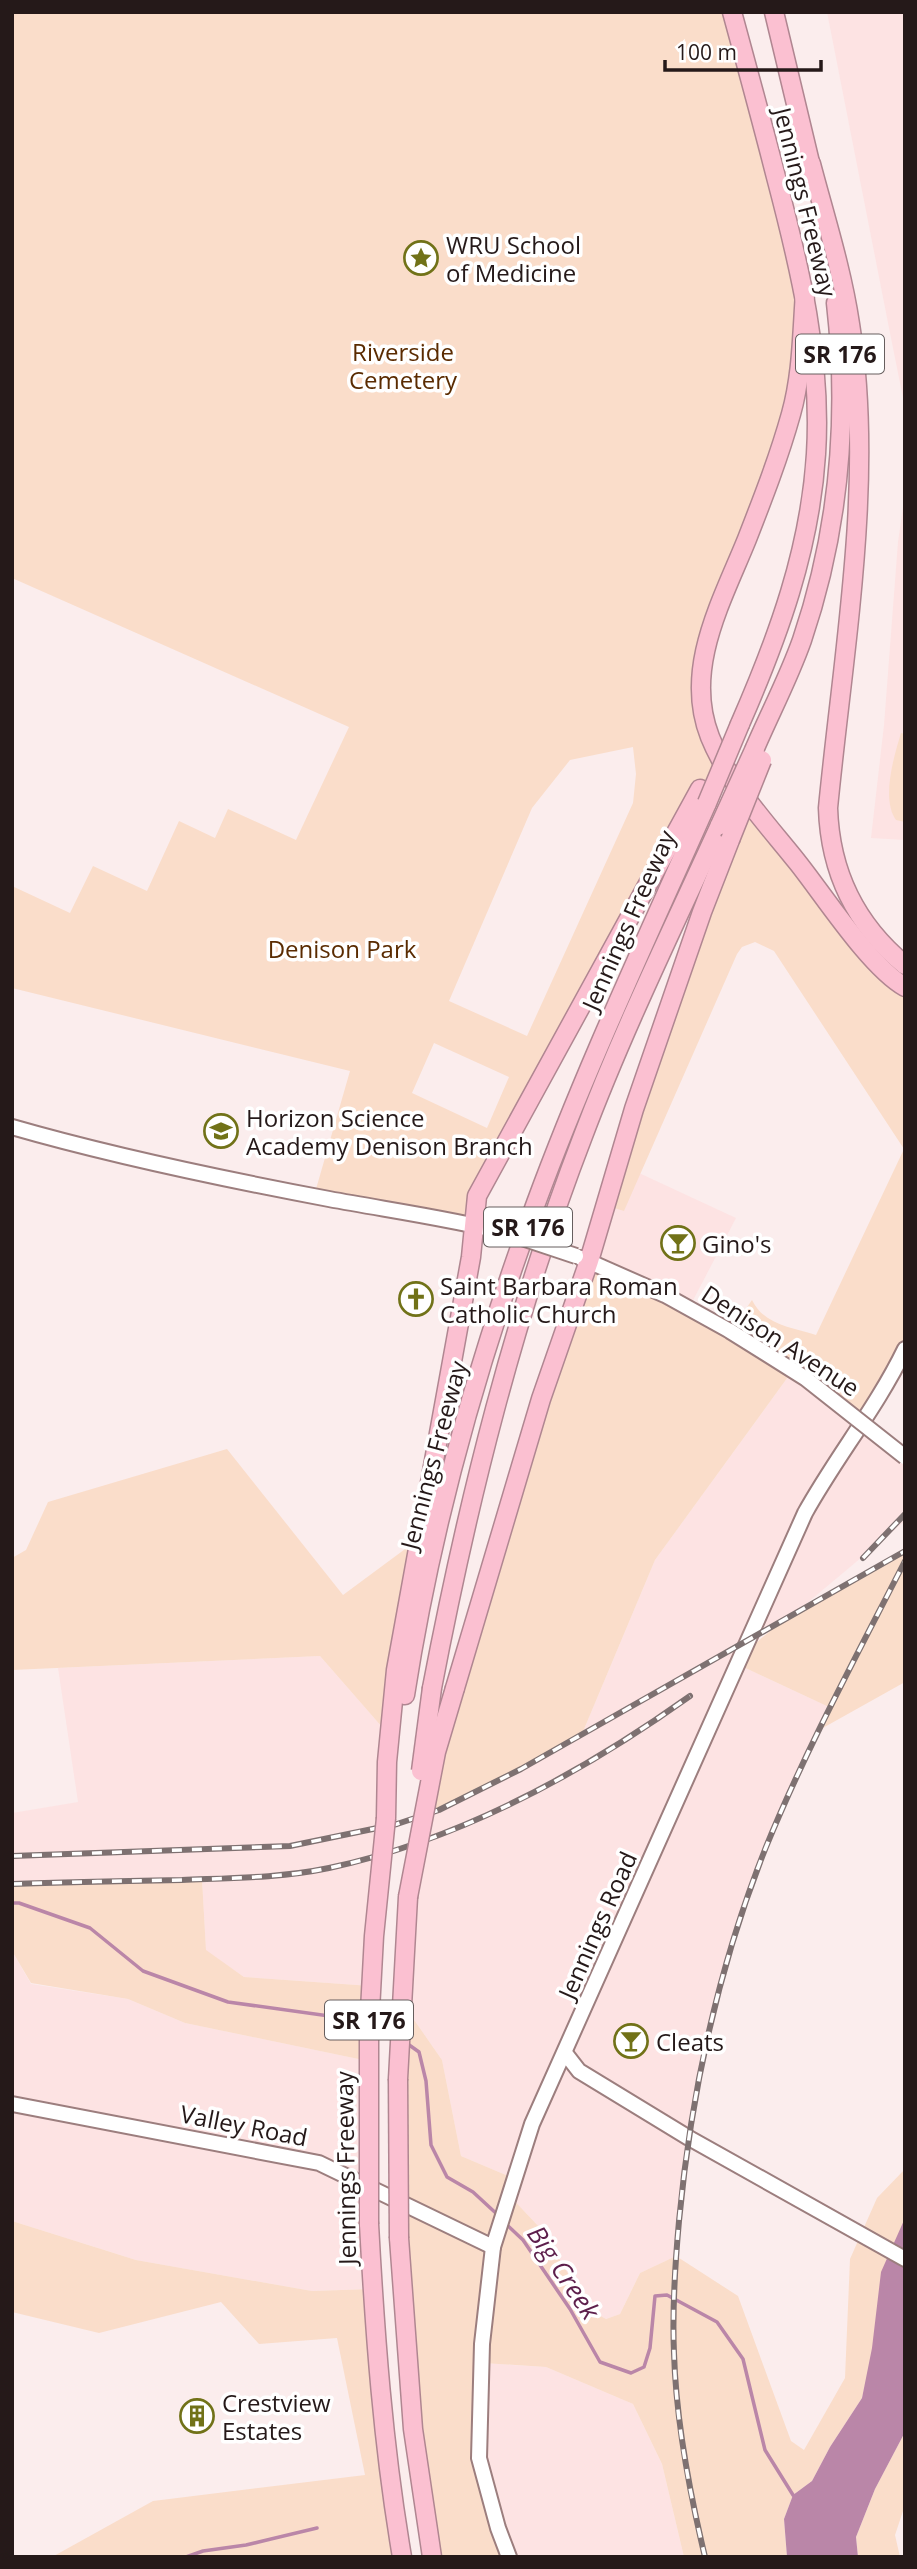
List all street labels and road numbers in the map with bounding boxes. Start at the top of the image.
street label: Jennings Freeway [766,102,846,301]
road number: SR 176 [796,334,884,374]
street label: Jennings Freeway [573,824,683,1017]
road number: SR 176 [484,1208,572,1246]
street label: Denison Avenue [696,1277,866,1403]
street label: Jennings Freeway [391,1356,474,1555]
street label: Jennings Road [549,1846,644,2006]
road number: SR 176 [325,2000,413,2039]
street label: Jennings Freeway [327,2070,363,2267]
street label: Valley Road [178,2097,310,2153]

